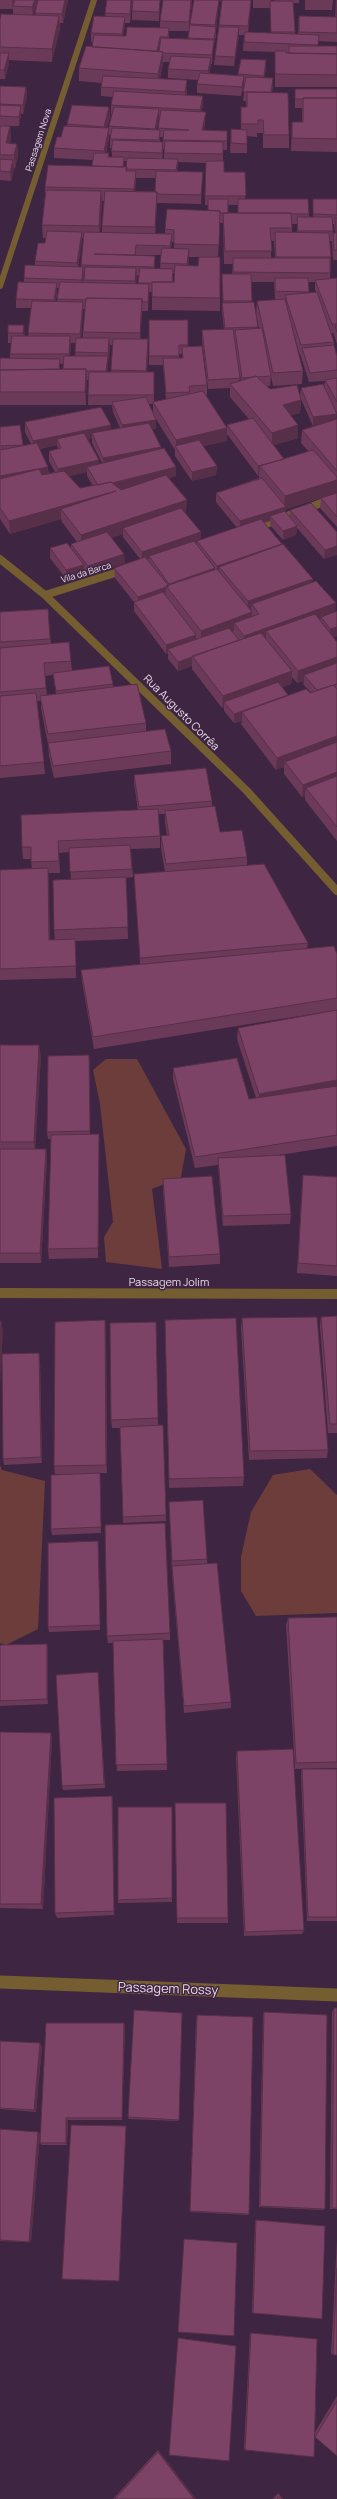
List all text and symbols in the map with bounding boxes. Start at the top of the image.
street label: Passagem Nova [22,107,54,173]
street label: Vila da Barca [59,558,113,586]
street label: Rua Augusto Corrêa [141,671,223,753]
street label: Passagem Jolim [129,1274,209,1289]
street label: Passagem Rossy [117,1977,219,1999]

